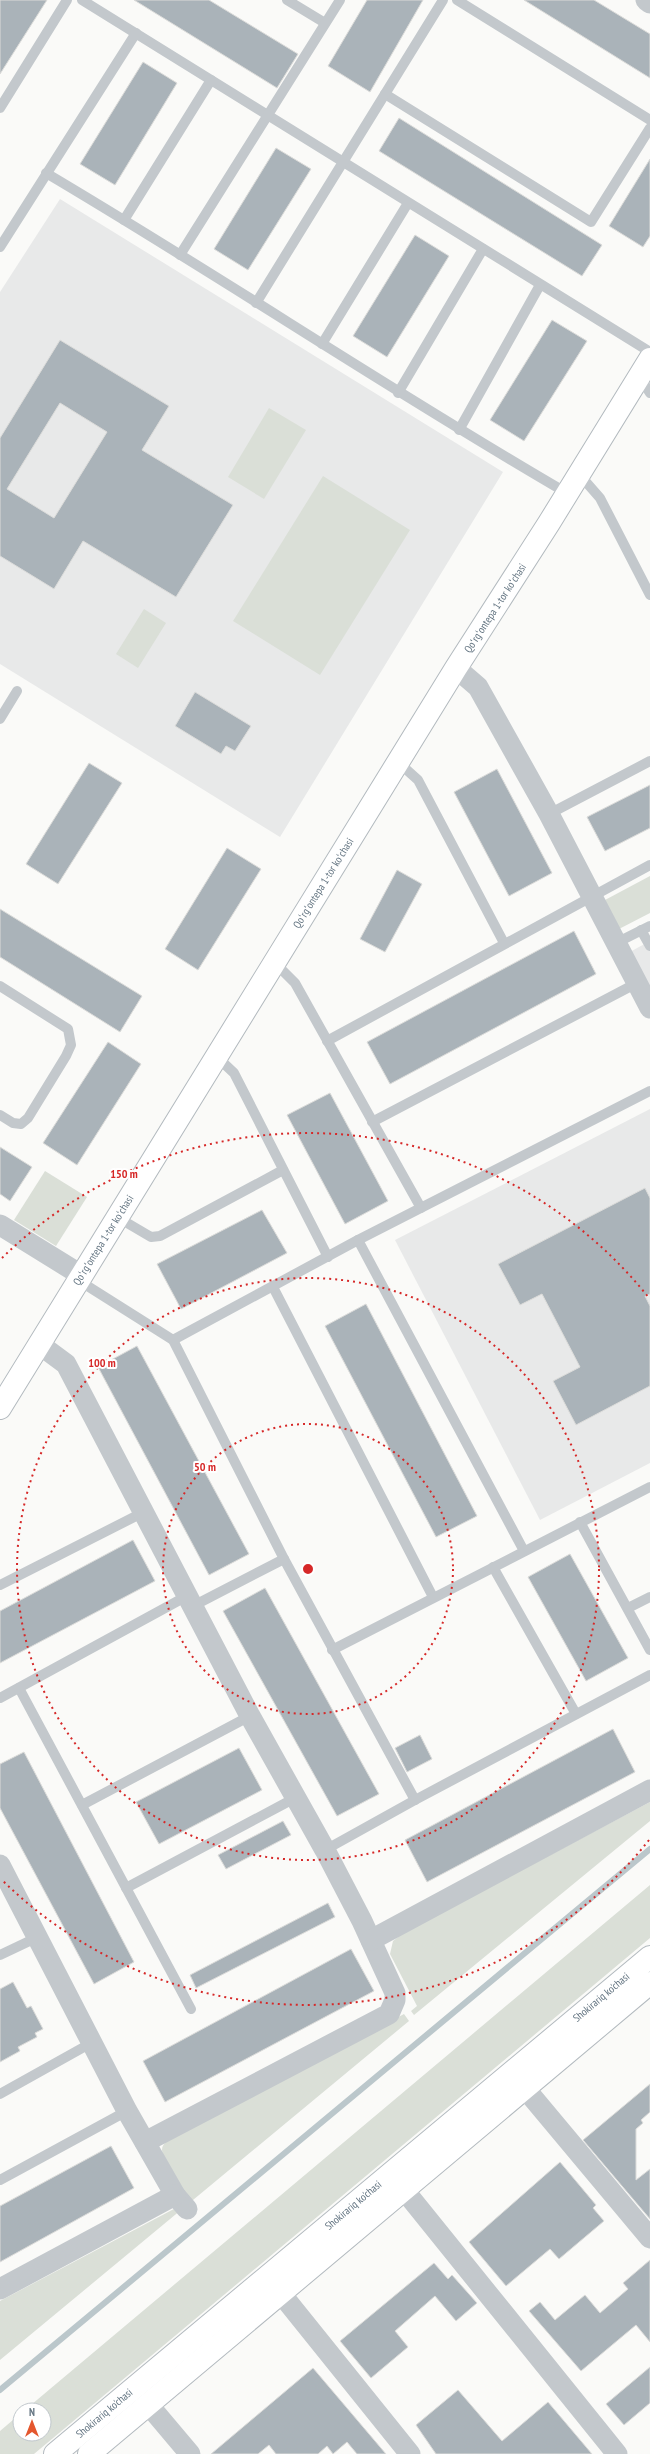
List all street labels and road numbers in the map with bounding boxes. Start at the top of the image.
street label: Qoʻrgʻontepa 1-tor koʻchasi [461,561,529,655]
street label: Qoʻrgʻontepa 1-tor koʻchasi [290,835,356,931]
street label: Qoʻrgʻontepa 1-tor koʻchasi [70,1192,136,1288]
street label: Shokirariq ko'chasi [570,1969,632,2025]
street label: Shokirariq ko'chasi [322,2177,384,2233]
street label: Shokirariq ko'chasi [73,2385,135,2441]

